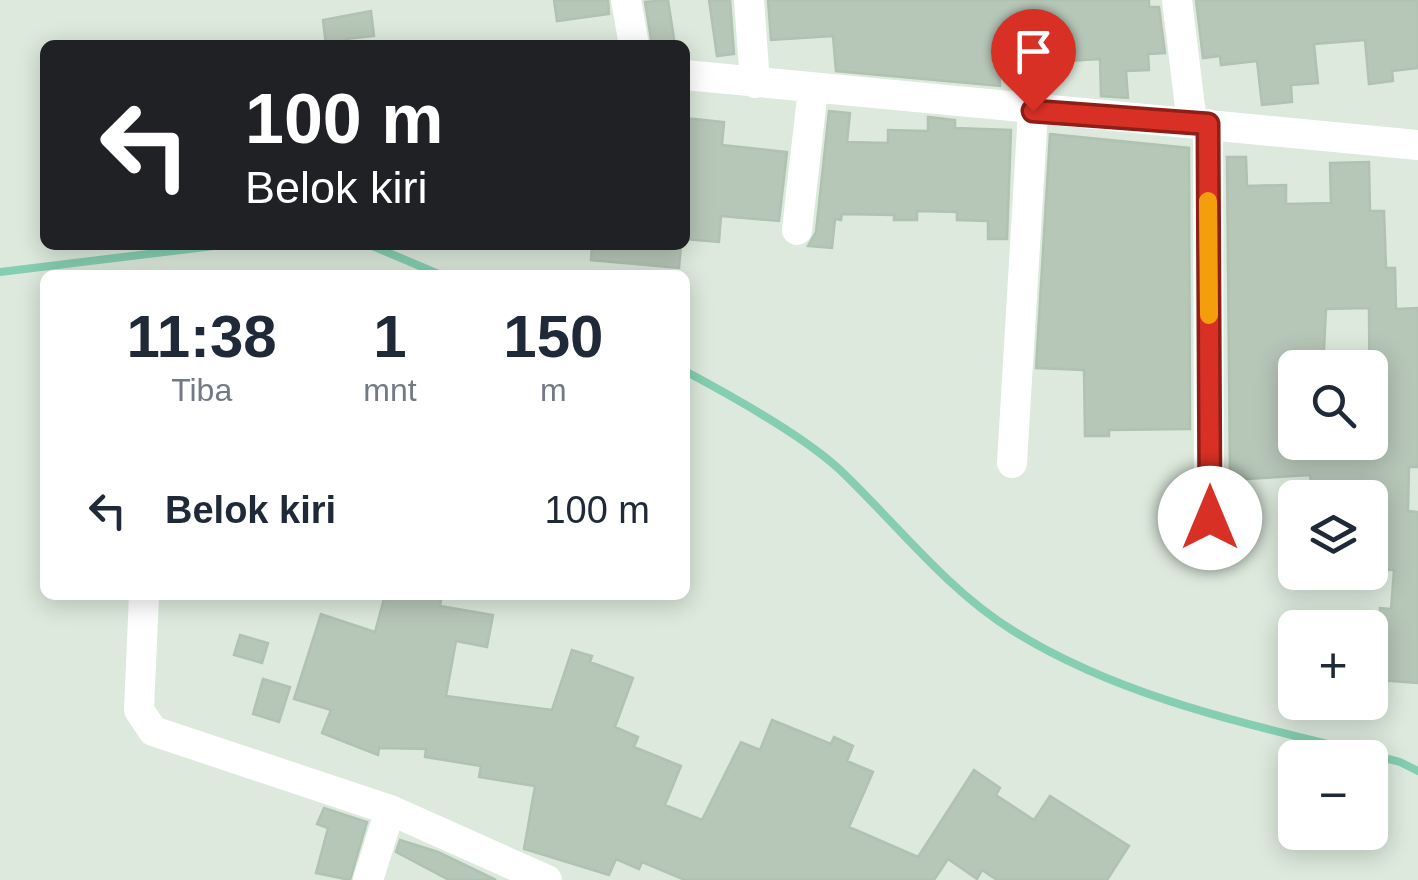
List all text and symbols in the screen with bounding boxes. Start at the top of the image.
pin [991,9,1076,112]
icon: arrive [1006,24,1061,79]
icon: left [80,80,210,210]
text: 100 m [245,80,443,158]
text: Belok kiri [245,162,428,213]
text: 11:38 [127,303,277,370]
text: 1 [373,303,407,370]
text: 150 [503,303,603,370]
map controls [1278,350,1388,850]
button: search [1278,350,1388,460]
text: Tiba [171,372,232,408]
text: mnt [363,372,417,408]
text: m [540,372,567,408]
position arrow [1158,466,1262,570]
button: layers [1278,480,1388,590]
icon: left [80,483,135,538]
text: Belok kiri [165,489,336,531]
text: 100 m [544,489,650,531]
button: + [1278,610,1388,720]
button: − [1278,740,1388,850]

